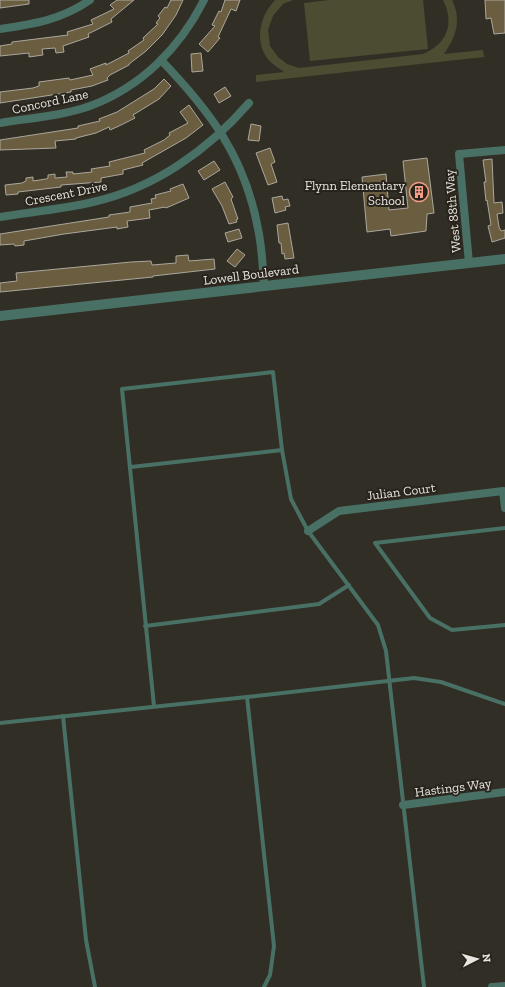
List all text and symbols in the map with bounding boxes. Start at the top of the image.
street label: Concord Lane [11,86,90,117]
street label: West 88th Way [441,168,464,253]
street label: Crescent Drive [24,178,109,209]
place label: Flynn Elementary School [305,178,406,208]
building icon: Flynn Elementary School [408,181,430,203]
street label: Lowell Boulevard [202,261,300,288]
street label: Julian Court [366,480,437,503]
street label: Hastings Way [414,775,493,800]
north arrow [457,939,497,979]
text: N [480,953,493,963]

